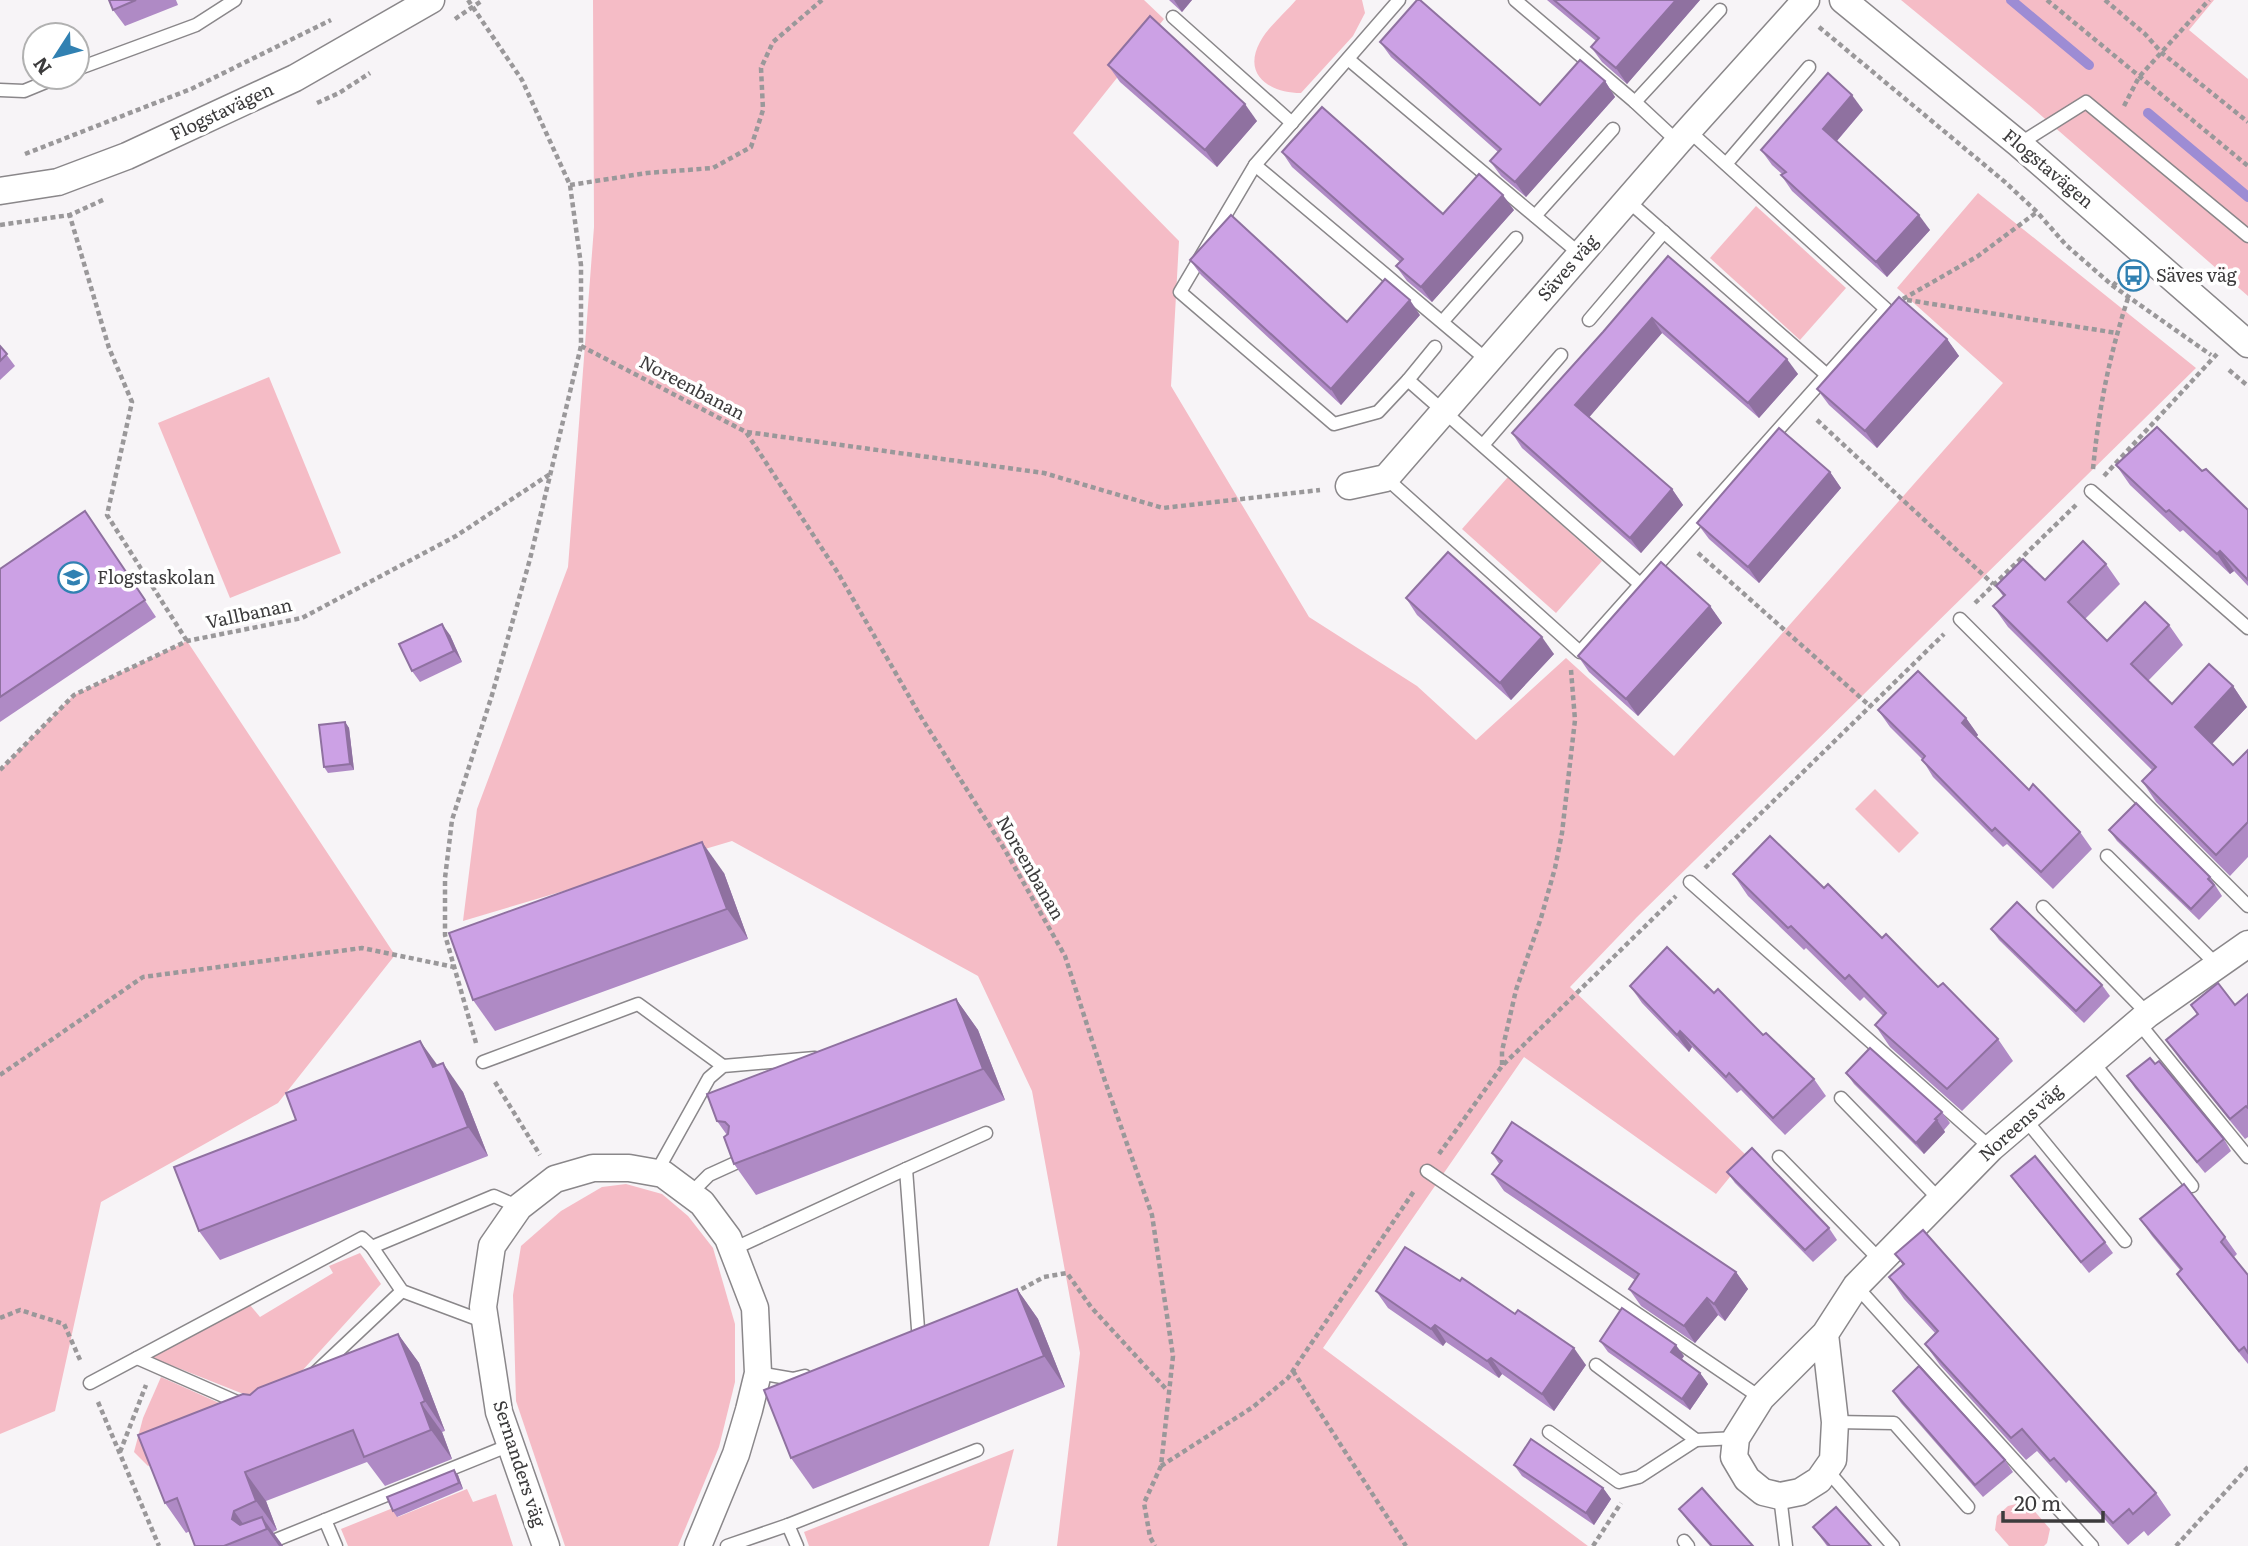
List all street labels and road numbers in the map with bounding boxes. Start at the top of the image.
street label: Flogstavägen [165,75,278,146]
street label: Flogstavägen [1998,122,2100,214]
street label: Säves väg [1530,227,1604,306]
street label: Noreenbanan [635,347,751,426]
street label: Vallbanan [203,590,294,635]
street label: Noreenbanan [990,810,1072,925]
street label: Noreens väg [1972,1076,2069,1167]
street label: Sernanders väg [487,1397,554,1531]

